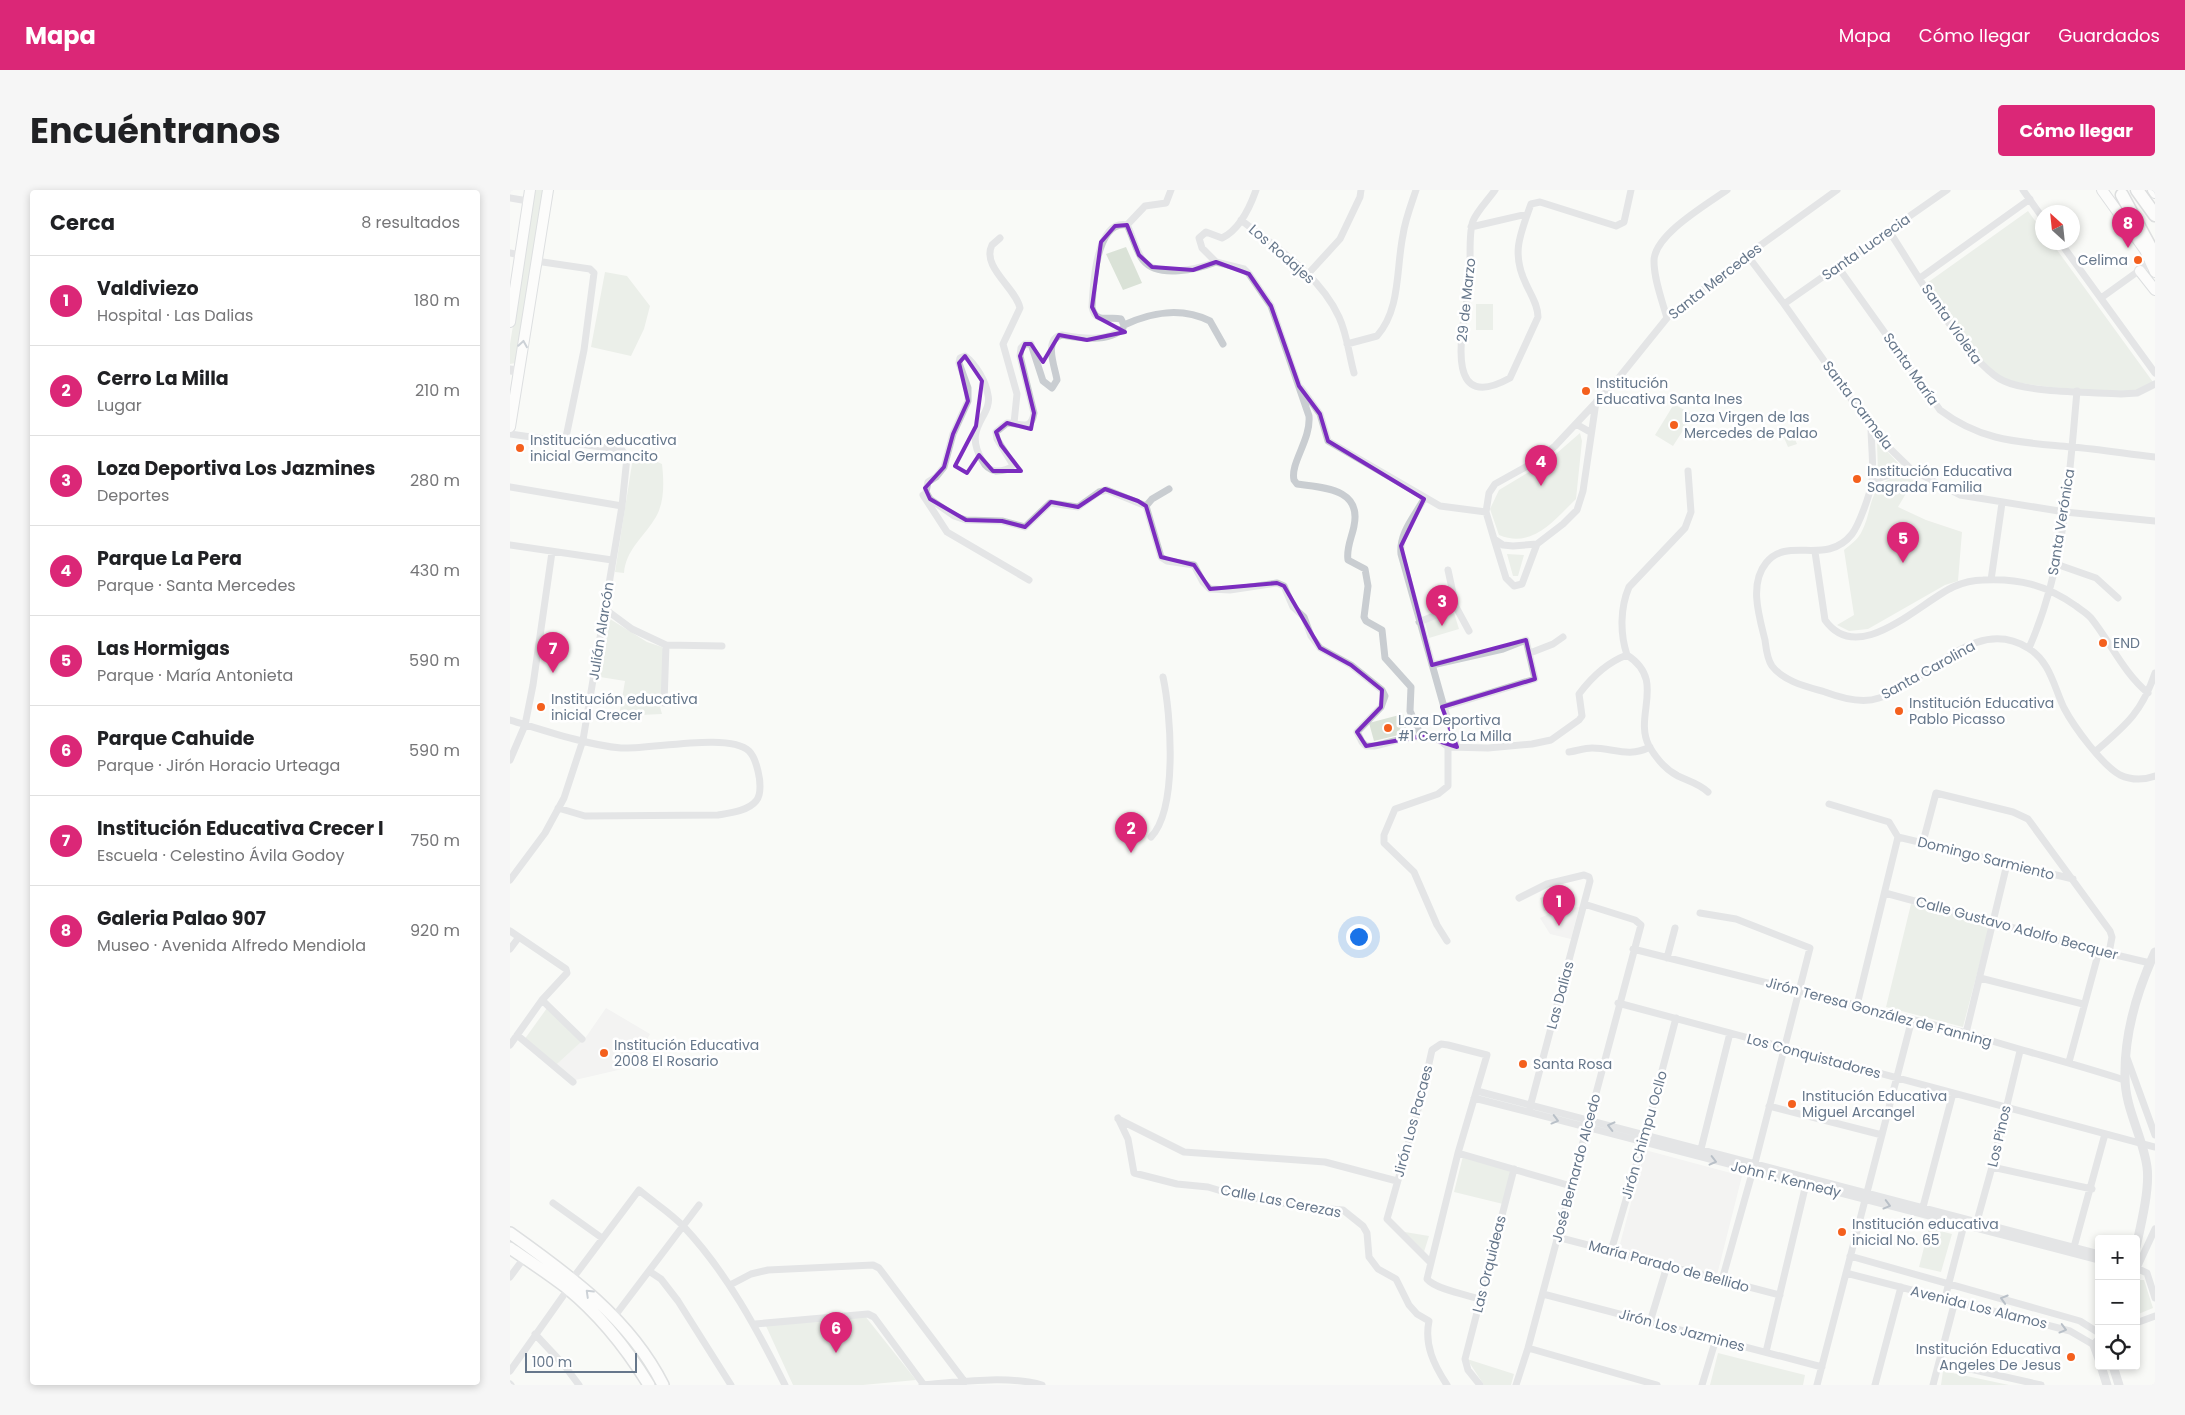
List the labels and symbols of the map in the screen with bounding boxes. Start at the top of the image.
north arrow [2035,205,2080,250]
pin: 8 [2112,207,2144,248]
street label: Santa Lucrecia [1818,209,1914,285]
street label: Los Rodajes [1245,220,1319,288]
street label: Santa Mercedes [1664,238,1766,324]
place label: Celima [2078,250,2128,270]
marker: Celima [2132,254,2144,266]
street label: 29 de Marzo [1452,257,1480,343]
street label: Santa Violeta [1917,280,1987,368]
street label: Santa María [1879,329,1943,409]
one-way arrow [517,340,527,349]
street label: Santa Carmela [1818,356,1898,454]
place label: Institución Educativa Santa Ines [1596,373,1743,409]
marker: Institución Educativa Santa Ines [1580,385,1592,397]
place label: Loza Virgen de las Mercedes de Palao [1684,407,1818,443]
marker: Loza Virgen de las Mercedes de Palao [1668,419,1680,431]
place label: Institución educativa inicial Germancito [530,430,677,466]
marker: Institución educativa inicial Germancito [514,442,526,454]
pin: 4 [1525,445,1557,486]
place label: Institución Educativa Sagrada Familia [1867,461,2012,497]
street label: Santa Verónica [2043,467,2079,577]
marker: Institución Educativa Sagrada Familia [1851,473,1863,485]
pin: 5 [1887,522,1919,563]
street label: Julián Alarcón [583,580,619,682]
pin: 3 [1426,585,1458,626]
pin: 7 [537,632,569,673]
place label: END [2113,633,2140,653]
street label: Santa Carolina [1877,636,1979,704]
marker: END [2097,637,2109,649]
place label: Institución educativa inicial Crecer [551,689,698,725]
place label: Institución Educativa Pablo Picasso [1909,693,2054,729]
marker: Institución educativa inicial Crecer [535,701,547,713]
marker: Institución Educativa Pablo Picasso [1893,705,1905,717]
place label: Loza Deportiva #1 Cerro La Milla [1398,710,1512,746]
marker: Loza Deportiva #1 Cerro La Milla [1382,722,1394,734]
pin: 2 [1115,812,1147,853]
street label: Domingo Sarmiento [1916,831,2057,885]
pin: 1 [1543,885,1575,926]
street label: Calle Gustavo Adolfo Becquer [1914,891,2120,965]
your location [1346,924,1372,950]
street label: Las Dalias [1541,959,1579,1031]
street label: Jirón Teresa González de Fanning [1764,972,1994,1052]
street label: Los Conquistadores [1745,1028,1883,1084]
place label: Institución Educativa 2008 El Rosario [614,1035,759,1071]
marker: Institución Educativa 2008 El Rosario [598,1047,610,1059]
place label: Santa Rosa [1533,1054,1612,1074]
marker: Santa Rosa [1517,1058,1529,1070]
street label: Jirón Los Pacaes [1388,1063,1438,1179]
street label: Jirón Chimpu Ocllo [1616,1068,1672,1202]
place label: Institución Educativa Miguel Arcangel [1802,1086,1947,1122]
street label: José Bernardo Alcedo [1547,1092,1605,1244]
marker: Institución Educativa Miguel Arcangel [1786,1098,1798,1110]
street label: Los Pinos [1982,1103,2016,1169]
one-way arrow [1551,1114,1560,1125]
one-way arrow [1607,1121,1616,1132]
one-way arrow [1708,1155,1716,1165]
street label: John F. Kennedy [1729,1156,1843,1202]
street label: Calle Las Cerezas [1219,1179,1343,1223]
one-way arrow [1883,1199,1891,1210]
street label: Las Orquideas [1467,1213,1511,1315]
place label: Institución educativa inicial No. 65 [1852,1214,1999,1250]
marker: Institución educativa inicial No. 65 [1836,1226,1848,1238]
street label: María Parado de Bellido [1586,1235,1752,1297]
street label: Avenida Los Alamos [1909,1280,2049,1334]
one-way arrow [585,1290,594,1299]
one-way arrow [2000,1294,2008,1304]
street label: Jirón Los Jazmines [1617,1304,1747,1356]
pin: 6 [820,1312,852,1353]
one-way arrow [2058,1323,2067,1334]
place label: Institución Educativa Angeles De Jesus [1916,1339,2061,1375]
scale bar [525,1350,638,1373]
marker: Institución Educativa Angeles De Jesus [2065,1351,2077,1363]

